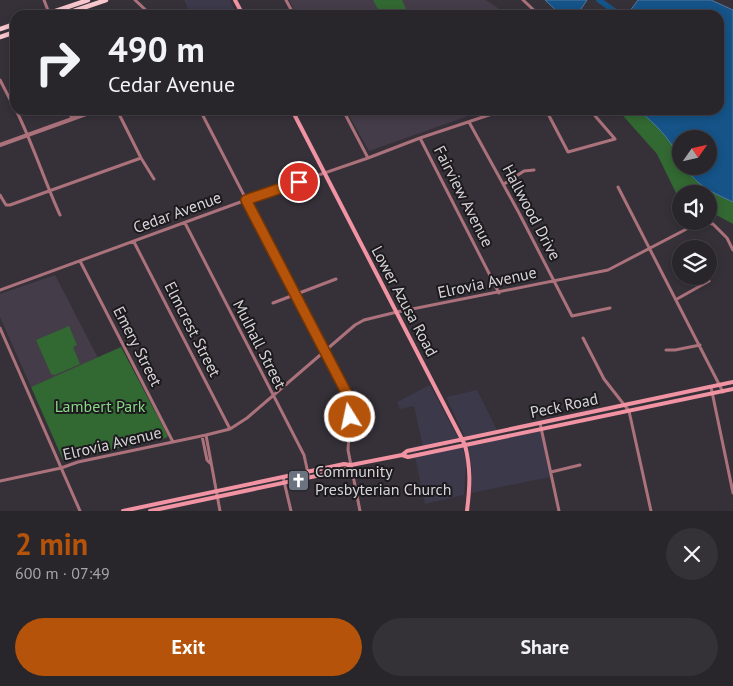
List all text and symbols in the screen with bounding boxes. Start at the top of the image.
text: 490 m [108,26,205,72]
icon: right [25,30,90,95]
text: Cedar Avenue [108,70,235,98]
north arrow [672,130,718,175]
map controls [672,130,717,285]
street label: Fairview Avenue [430,142,498,250]
pin [278,161,320,203]
street label: Hallwood Drive [498,161,566,263]
icon: arrive [285,168,313,196]
button: sound [672,185,717,230]
street label: Cedar Avenue [130,187,224,237]
button: layers [672,240,717,285]
street label: Lower Azusa Road [367,242,443,360]
street label: Elrovia Avenue [436,262,538,302]
street label: Elmcrest Street [160,278,226,381]
street label: Mulhall Street [229,296,291,392]
street label: Emery Street [109,303,167,390]
street label: Peck Road [528,388,600,422]
position arrow [323,390,375,442]
park label: Lambert Park [55,396,146,416]
street label: Elrovia Avenue [61,422,163,464]
place label: Community Presbyterian Church [315,461,452,499]
church icon: Community Presbyterian Church [287,468,311,492]
text: 2 min [15,524,88,563]
button: close [666,528,718,580]
text: 600 m · 07:49 [15,563,110,583]
button: Exit [15,618,362,676]
button: Share [372,618,718,676]

